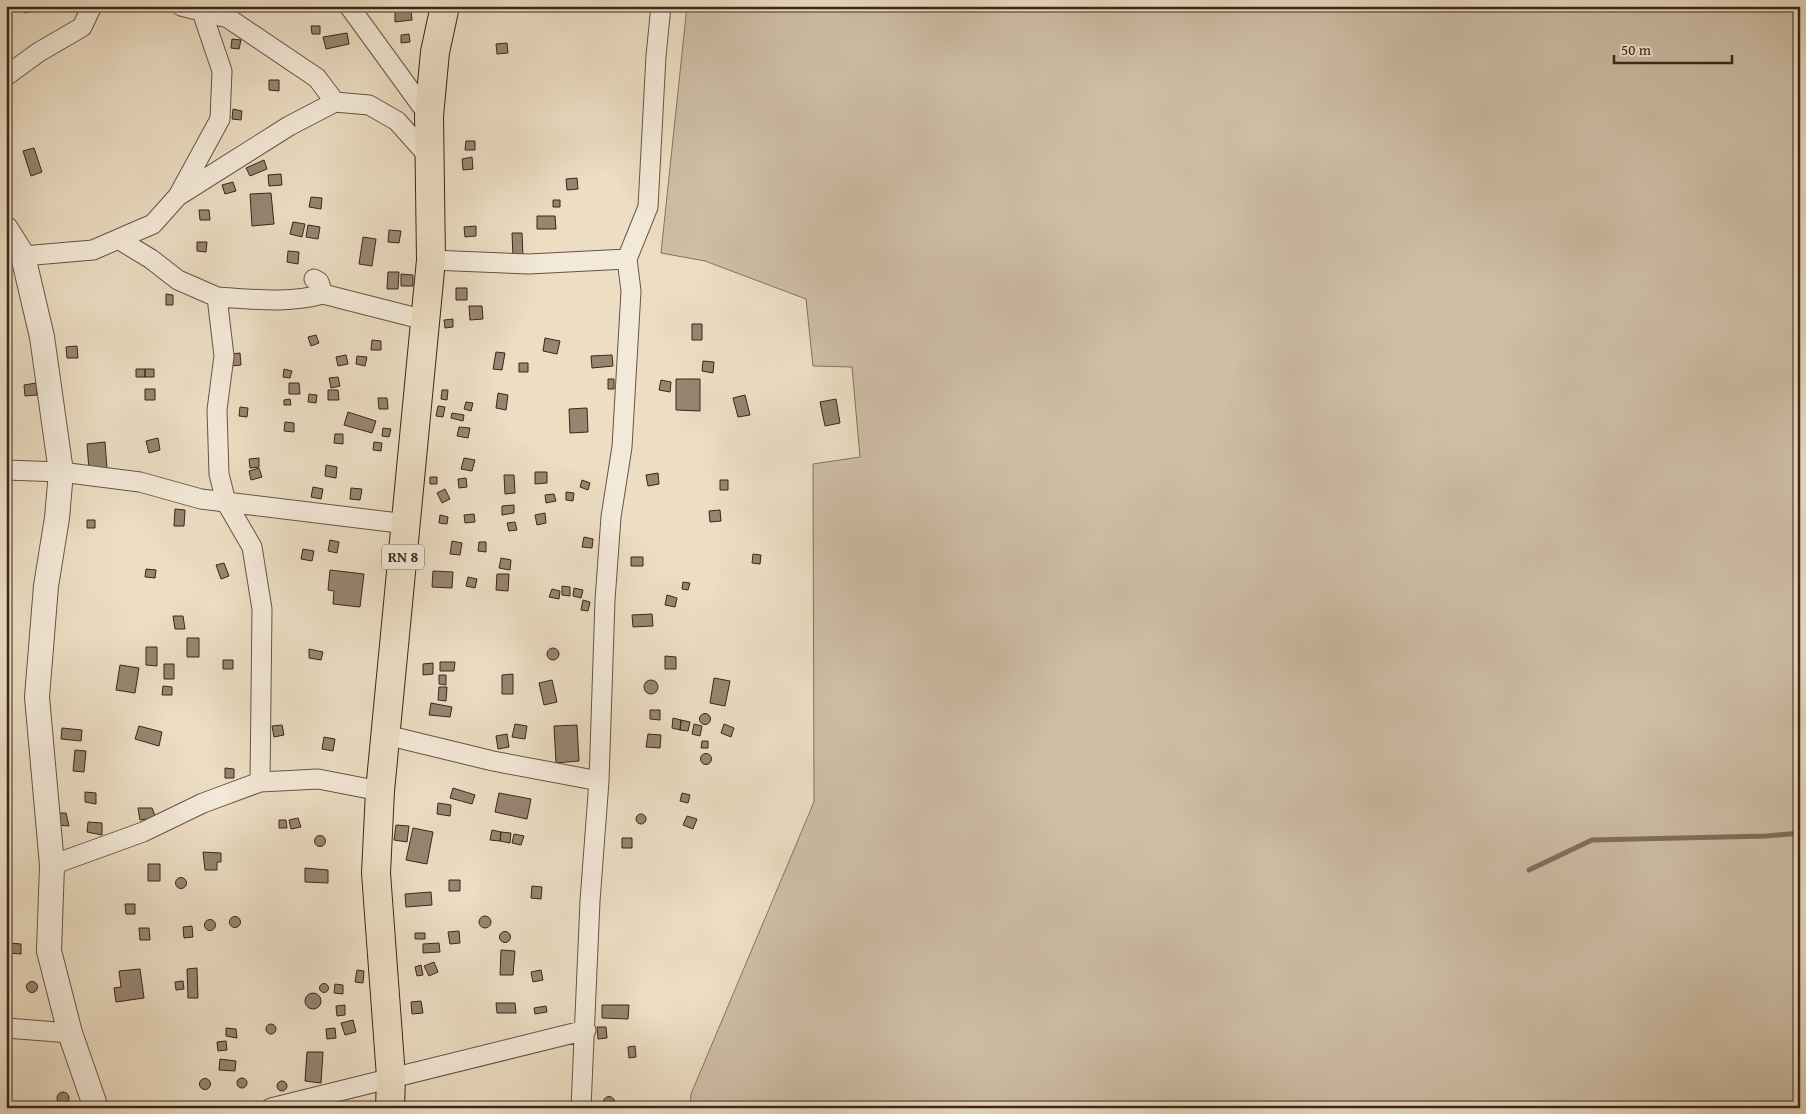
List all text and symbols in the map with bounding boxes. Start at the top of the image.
scale bar [1614,32,1731,64]
text: 50 m [1621,39,1652,60]
road number: RN 8 [382,544,424,570]

